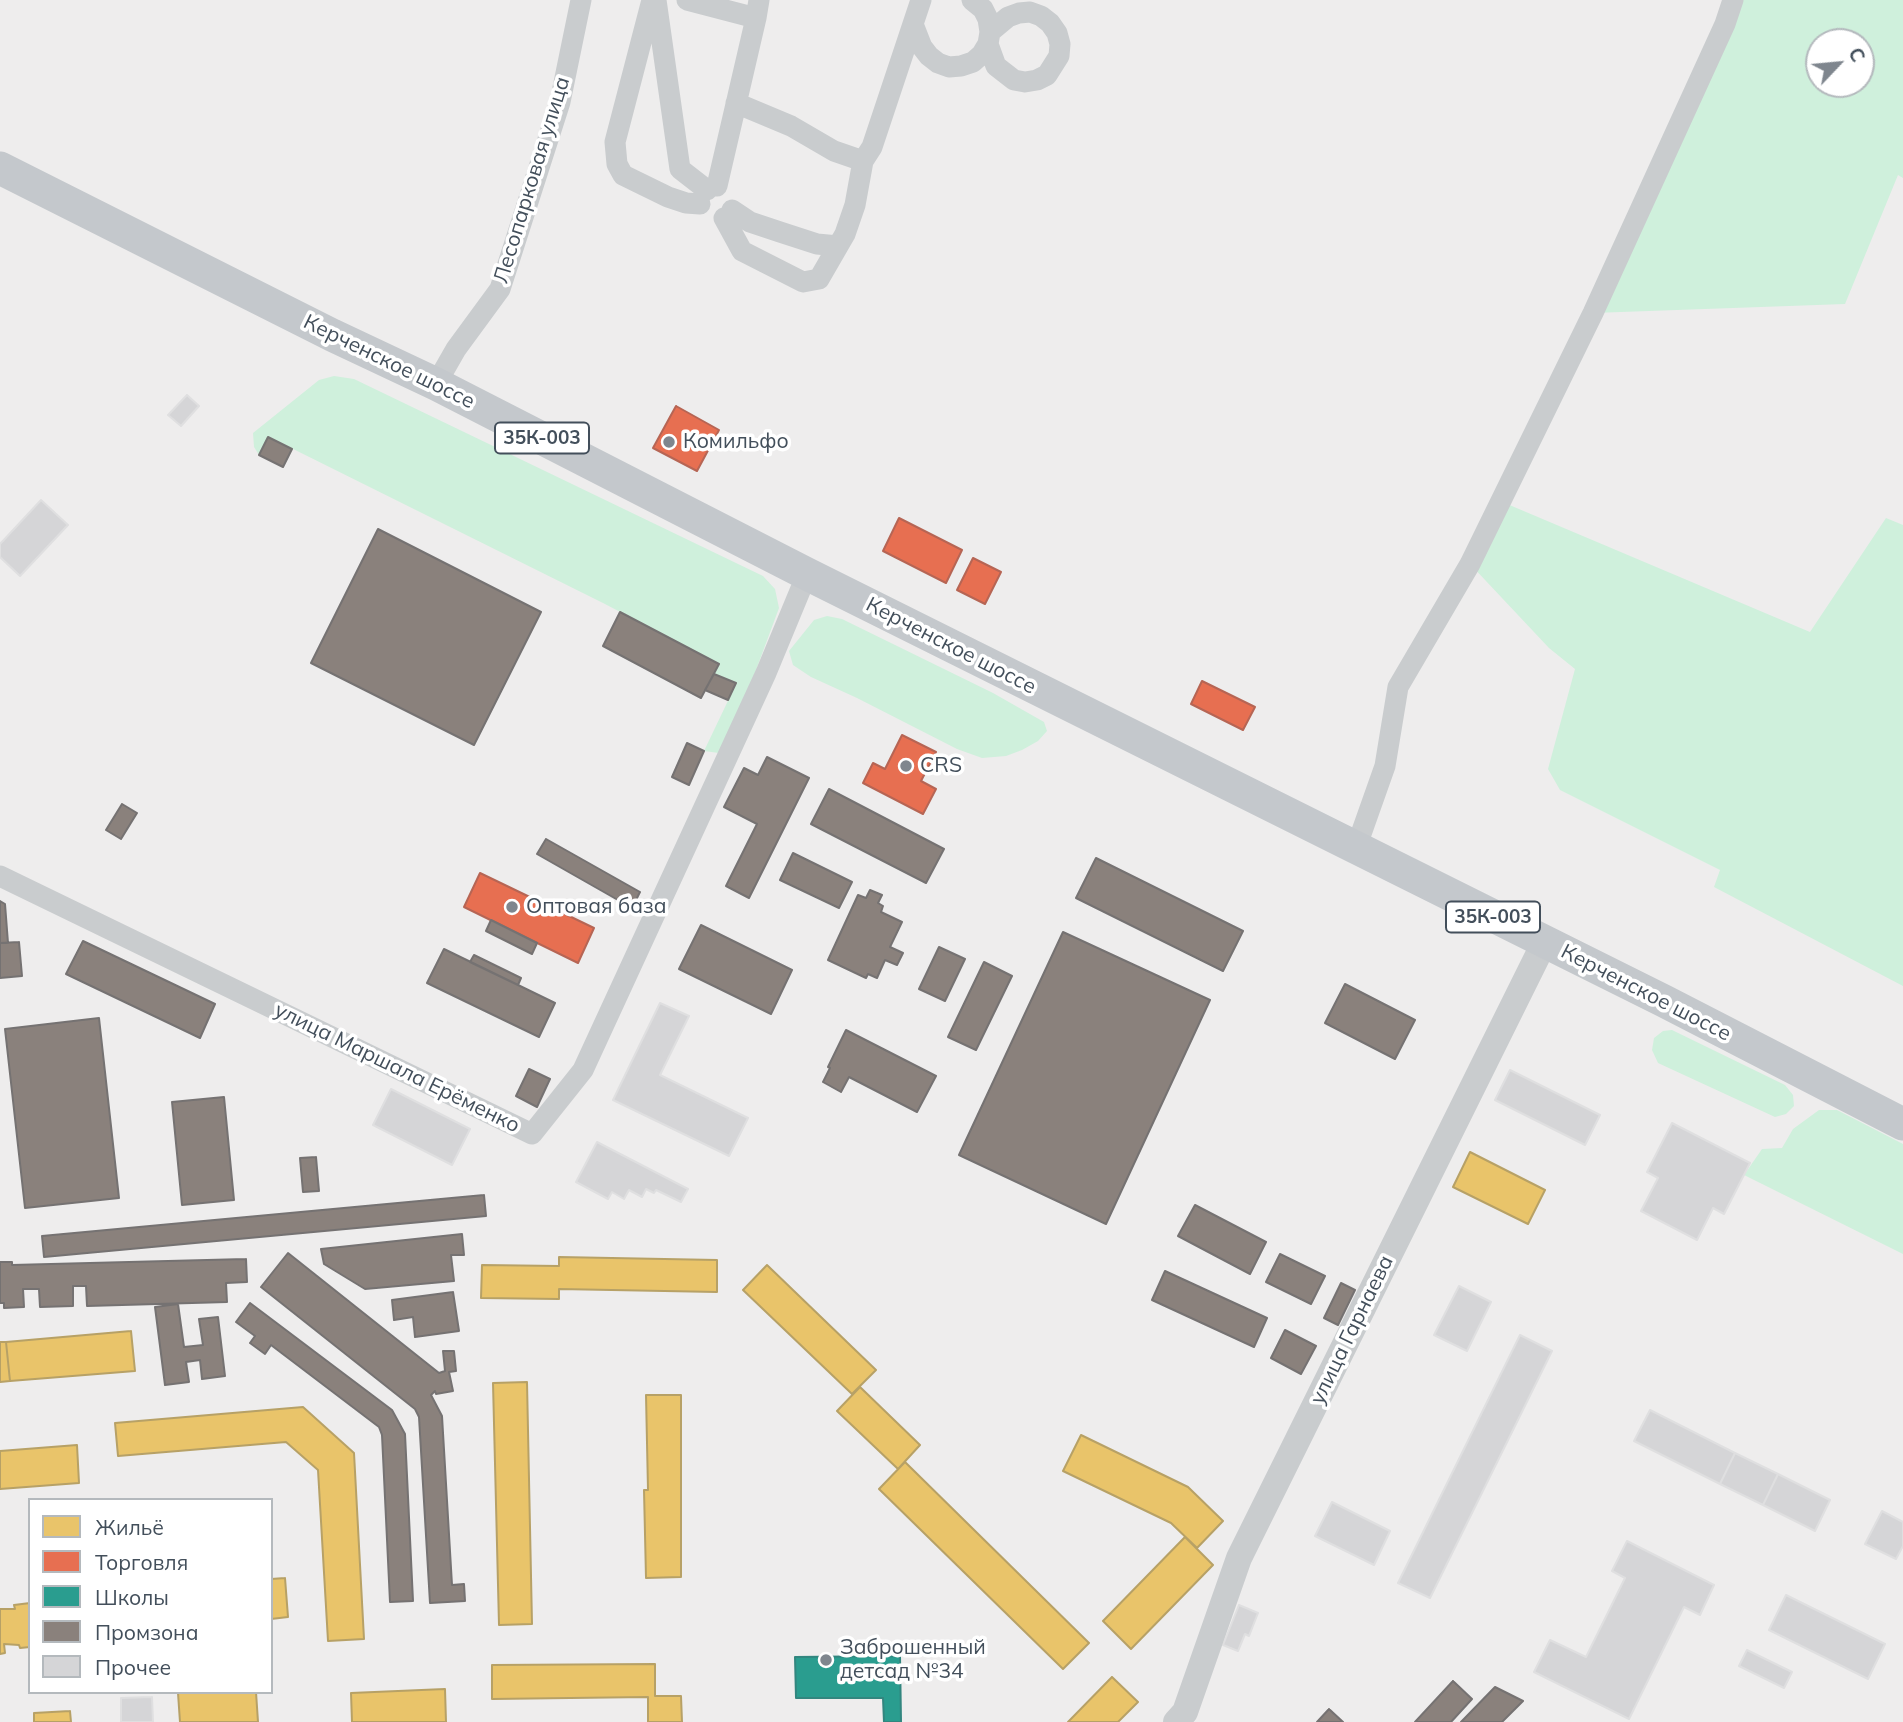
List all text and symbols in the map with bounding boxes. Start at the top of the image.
north arrow [1805,28,1875,98]
text: С [1843,44,1871,66]
street label: Лесопарковая улица [489,74,575,286]
street label: Керченское шоссе [299,310,479,414]
road number: 35К-003 [495,422,589,453]
place label: Комильфо [683,429,789,455]
marker: Комильфо [661,434,677,450]
street label: Керченское шоссе [862,592,1040,700]
place label: CRS [920,753,962,779]
marker: CRS [898,758,914,774]
place label: Оптовая база [526,894,666,920]
marker: Оптовая база [504,899,520,915]
road number: 35К-003 [1446,902,1540,932]
street label: Керченское шоссе [1557,939,1735,1047]
street label: улица Маршала Ерёменко [270,998,524,1138]
street label: улица Гарнаева [1305,1251,1399,1409]
legend [28,1498,273,1694]
text: Жильё [95,1514,164,1540]
text: Торговля [95,1549,188,1575]
text: Школы [95,1584,169,1610]
text: Промзона [95,1619,198,1645]
place label: Заброшенный детсад №34 [840,1635,986,1685]
marker: Заброшенный детсад №34 [818,1652,834,1668]
text: Прочее [95,1654,171,1680]

